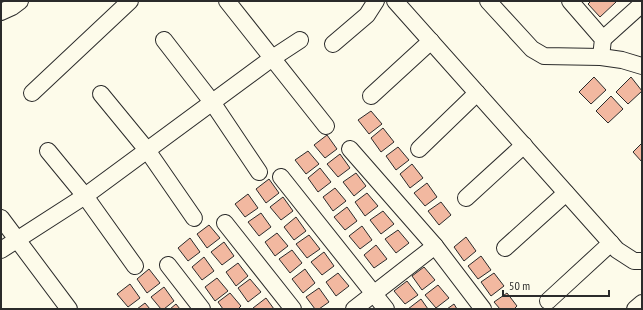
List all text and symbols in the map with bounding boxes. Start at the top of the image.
scale bar [503,272,609,298]
text: 50 m [509,278,530,293]

